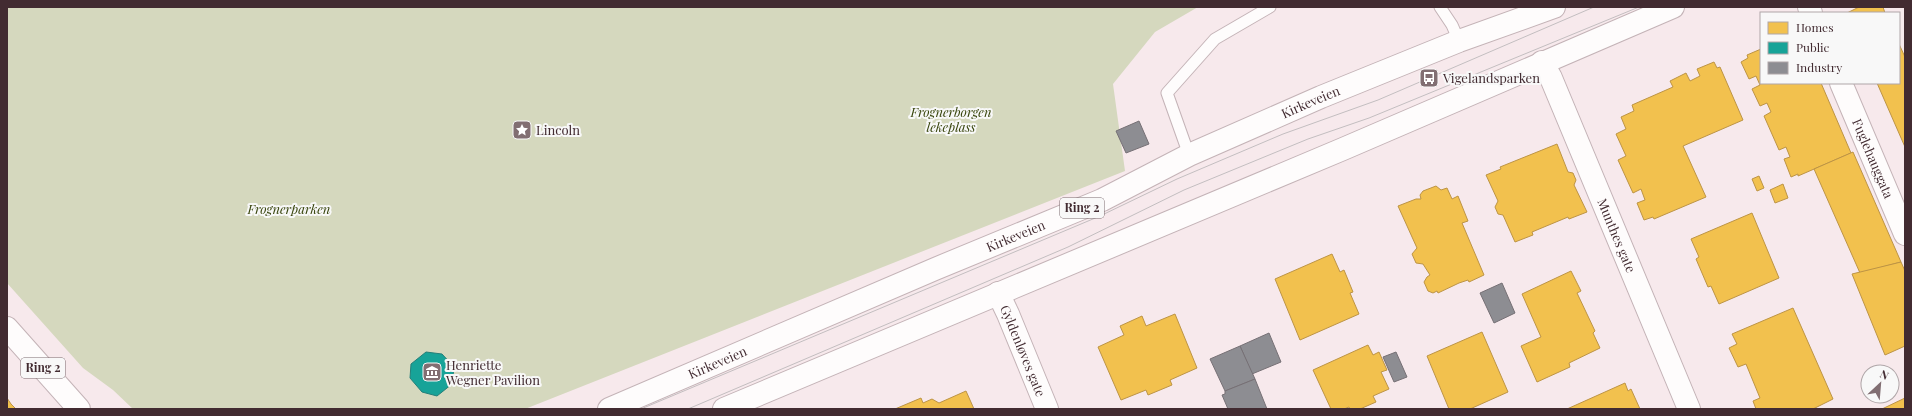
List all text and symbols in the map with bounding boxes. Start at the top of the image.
legend [1760,12,1900,84]
text: Homes [1796,19,1834,35]
text: Public [1796,39,1830,55]
text: Industry [1796,59,1842,75]
bus stop icon: Vigelandsparken [1418,67,1440,89]
place label: Vigelandsparken [1442,69,1540,86]
street label: Kirkeveien [1278,81,1342,122]
park label: Frognerborgen lekeplass [910,103,991,135]
street label: Fuglehauggata [1849,116,1898,201]
place icon: Lincoln [511,119,533,141]
place label: Lincoln [536,121,580,138]
street label: Munthes gate [1594,196,1640,275]
road number: Ring 2 [1060,198,1104,218]
park label: Frognerparken [247,200,330,217]
street label: Kirkeveien [983,215,1048,255]
street label: Gyldenløves gate [997,302,1050,399]
street label: Kirkeveien [685,342,749,382]
place label: Henriette Wegner Pavilion [445,356,540,388]
road number: Ring 2 [21,358,65,378]
museum icon: Henriette Wegner Pavilion [421,361,443,383]
north arrow [1860,364,1900,404]
text: N [1878,366,1892,383]

